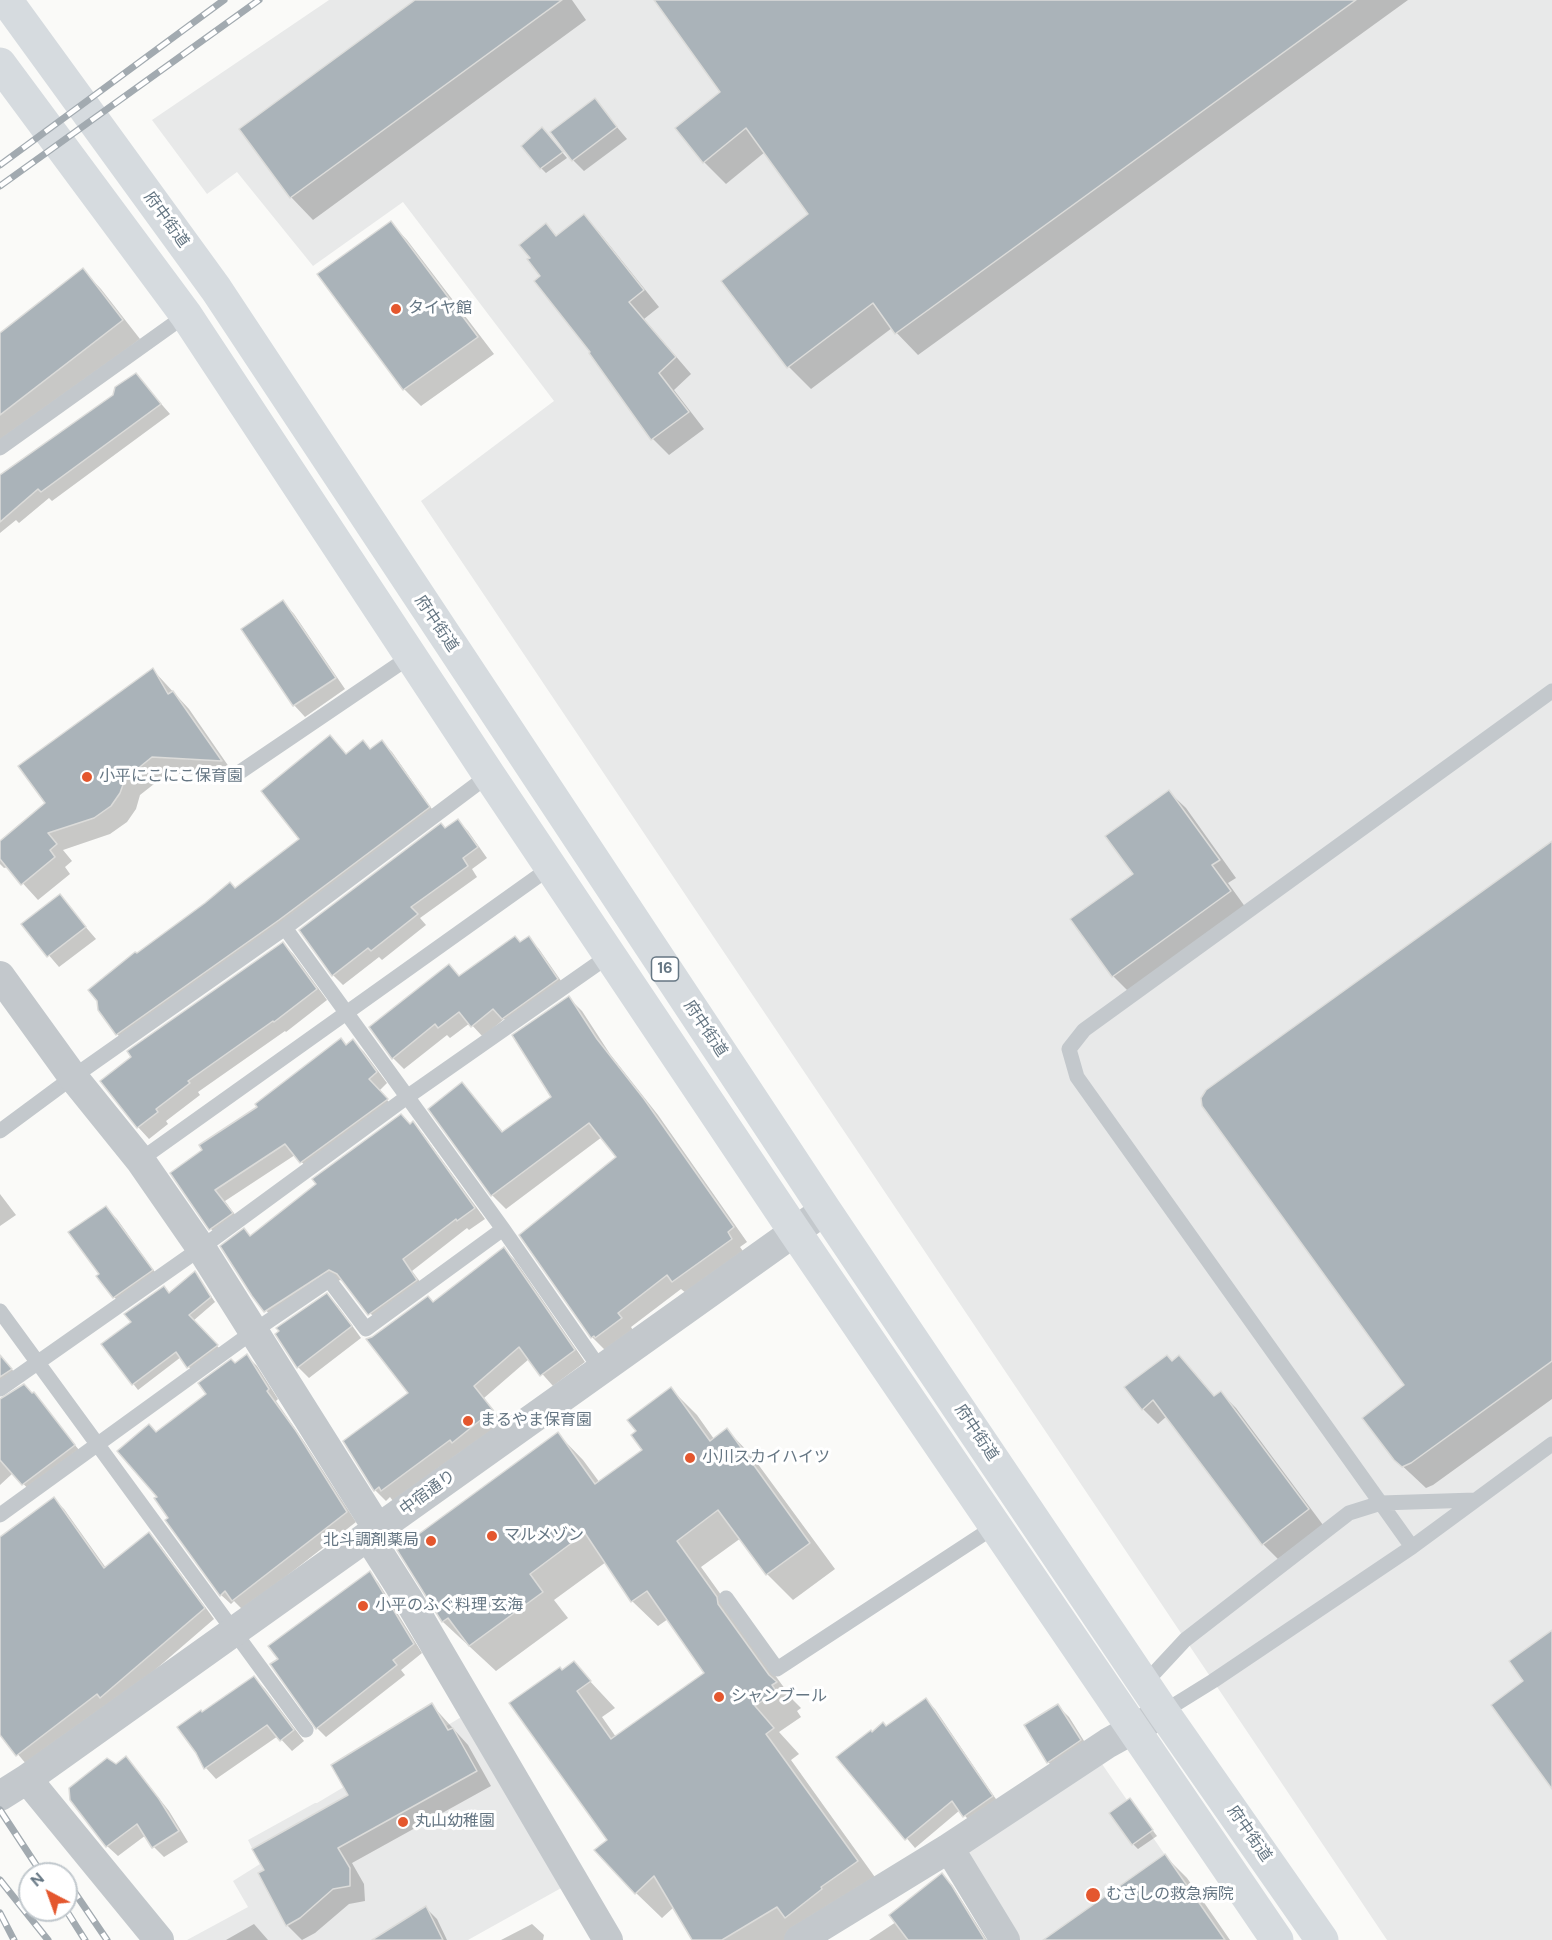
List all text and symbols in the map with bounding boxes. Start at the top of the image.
street label: 府中街道 [139,188,193,252]
place label: タイヤ館 [408,299,472,319]
marker: タイヤ館 [389,302,403,316]
street label: 府中街道 [410,592,462,656]
place label: 小平にこにこ保育園 [99,767,243,787]
marker: 小平にこにこ保育園 [80,770,94,784]
road number: 16 [652,957,678,981]
street label: 府中街道 [679,997,731,1061]
street label: 府中街道 [950,1401,1002,1465]
place label: まるやま保育園 [480,1411,592,1431]
marker: まるやま保育園 [461,1414,475,1428]
place label: 小川スカイハイツ [702,1448,830,1468]
marker: 小川スカイハイツ [683,1451,697,1465]
street label: 中宿通り [396,1466,460,1520]
place label: マルメゾン [504,1526,584,1546]
marker: マルメゾン [485,1529,499,1543]
place label: 北斗調剤薬局 [323,1531,419,1551]
marker: 北斗調剤薬局 [424,1534,438,1548]
place label: 小平のふぐ料理 玄海 [375,1596,523,1616]
marker: 小平のふぐ料理 玄海 [356,1599,370,1613]
place label: シャンブール [731,1687,827,1707]
marker: シャンブール [712,1690,726,1704]
street label: 府中街道 [1223,1802,1275,1866]
place label: 丸山幼稚園 [415,1812,495,1832]
marker: 丸山幼稚園 [396,1815,410,1829]
north arrow [18,1862,78,1922]
text: N [26,1868,48,1891]
place label: むさしの救急病院 [1106,1885,1234,1905]
marker: むさしの救急病院 [1084,1886,1102,1904]

